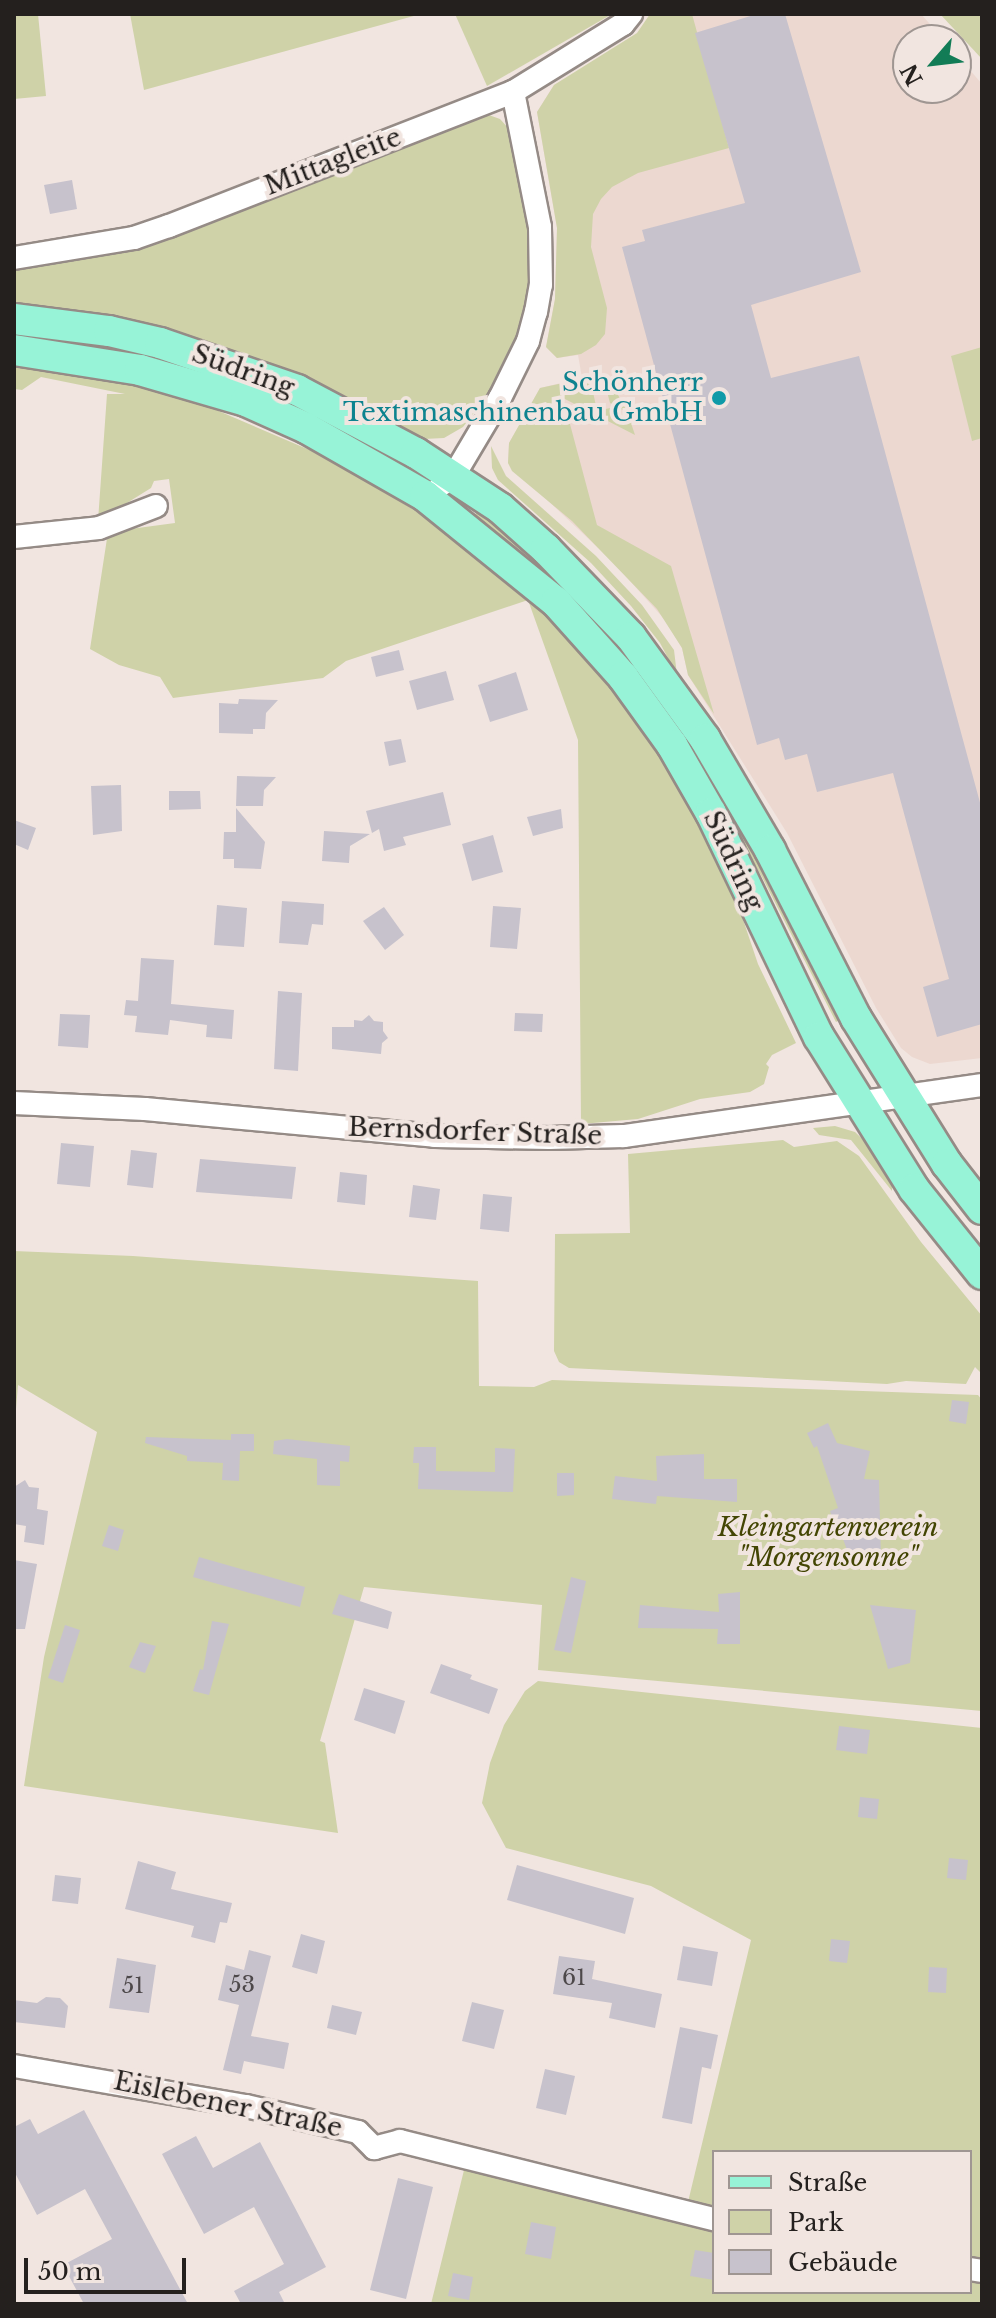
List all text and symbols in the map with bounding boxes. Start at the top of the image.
north arrow [892,24,972,104]
text: N [895,59,929,90]
street label: Mittagleite [260,122,406,202]
street label: Südring [188,338,298,404]
place label: Schönherr Textimaschinenbau GmbH [343,367,703,428]
marker: Schönherr Textimaschinenbau GmbH [710,389,728,407]
street label: Südring [696,806,770,916]
street label: Bernsdorfer Straße [347,1112,603,1152]
park label: Kleingartenverein "Morgensonne" [718,1512,938,1574]
house number: 61 [562,1965,586,1991]
house number: 53 [229,1972,255,1998]
house number: 51 [122,1973,144,1999]
street label: Eislebener Straße [111,2065,345,2145]
legend [712,2150,972,2294]
text: Straße [788,2168,867,2197]
text: Park [788,2208,844,2237]
scale bar [28,2242,190,2292]
text: Gebäude [788,2248,898,2277]
text: 50 m [38,2257,101,2286]

